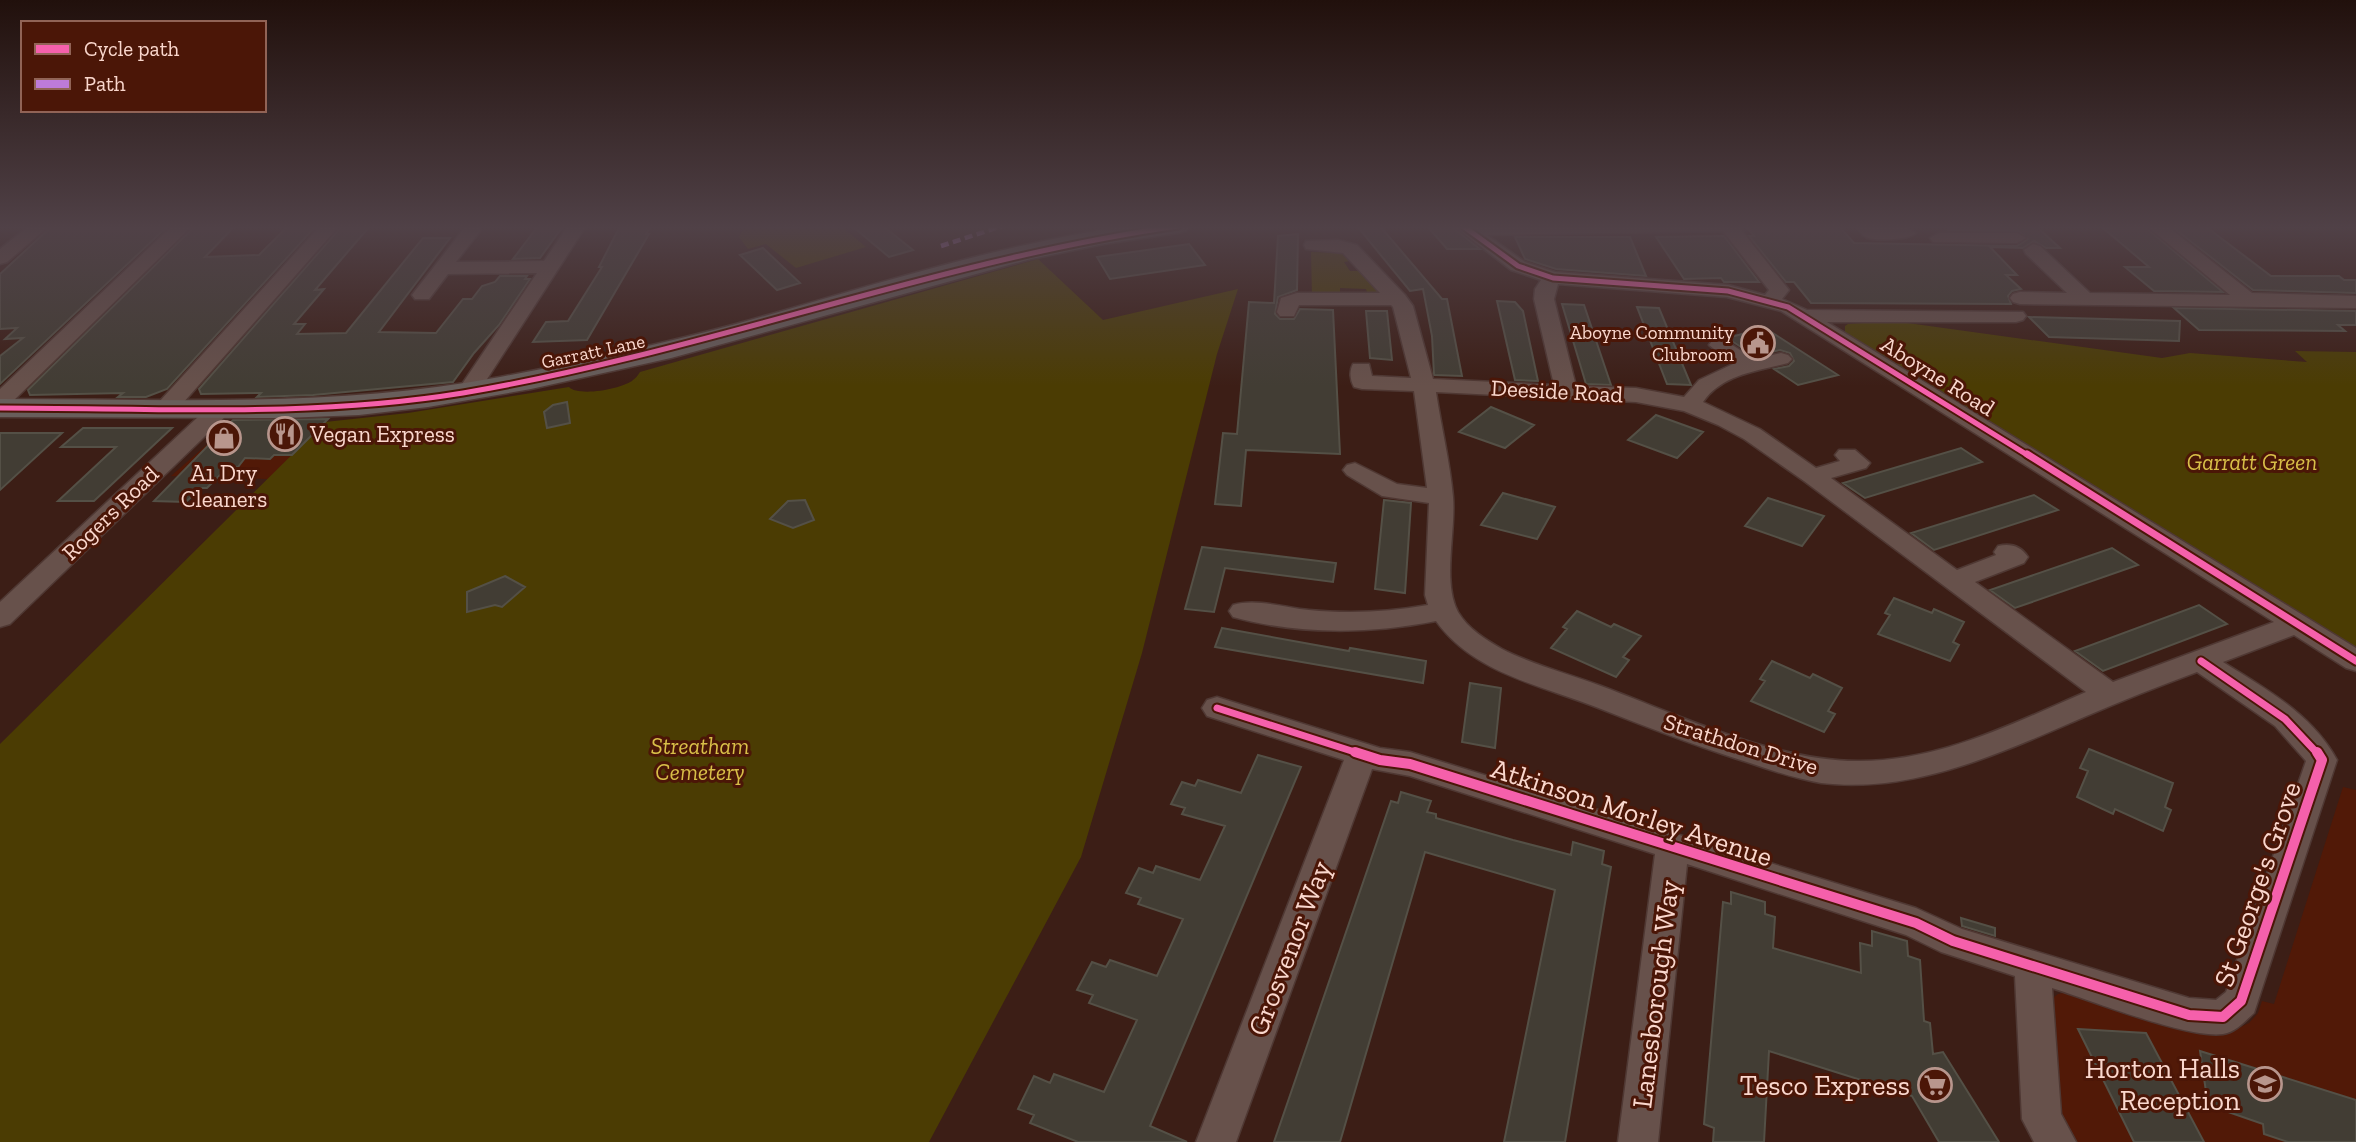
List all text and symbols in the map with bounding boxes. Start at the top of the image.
legend [21,21,266,112]
text: Cycle path [84,36,179,61]
text: Path [84,71,126,96]
place label: Aboyne Community Clubroom [1570,321,1735,366]
public building icon: Aboyne Community Clubroom [1739,324,1777,362]
street label: Garratt Lane [539,329,647,374]
street label: Aboyne Road [1876,330,2000,422]
street label: Deeside Road [1490,374,1624,408]
restaurant icon: Vegan Express [266,415,304,453]
shop icon: A1 Dry Cleaners [205,419,243,457]
place label: Vegan Express [309,420,455,448]
park label: Garratt Green [2187,448,2317,476]
place label: A1 Dry Cleaners [181,459,267,513]
street label: Rogers Road [56,460,164,566]
street label: Strathdon Drive [1660,707,1822,781]
park label: Streatham Cemetery [651,732,749,786]
street label: Atkinson Morley Avenue [1487,751,1777,874]
street label: St George's Grove [2207,777,2308,991]
street label: Grosvenor Way [1241,856,1338,1040]
street label: Lanesborough Way [1625,877,1686,1110]
place label: Horton Halls Reception [2085,1052,2240,1117]
school or university icon: Horton Halls Reception [2246,1065,2284,1103]
supermarket icon: Tesco Express [1916,1066,1954,1104]
place label: Tesco Express [1740,1069,1910,1102]

